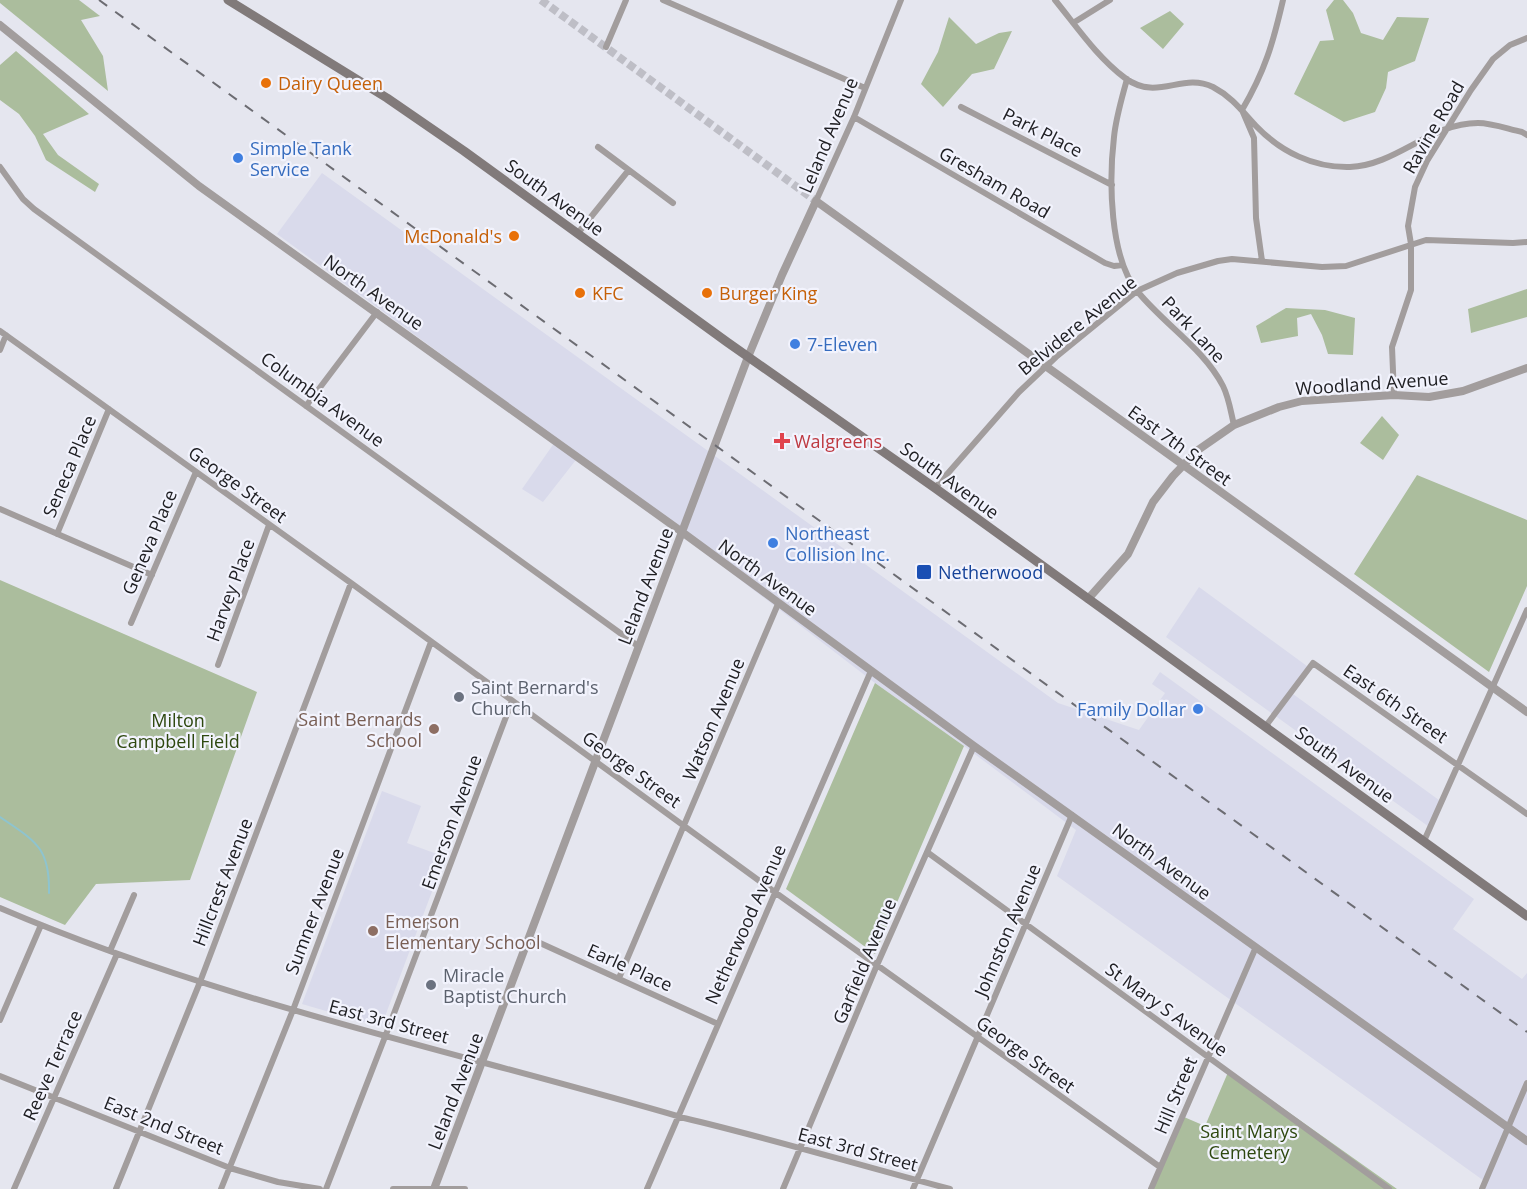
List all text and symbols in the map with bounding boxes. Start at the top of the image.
place label: Dairy Queen [278,71,383,95]
street label: Leland Avenue [793,73,863,197]
marker: Dairy Queen [259,76,273,90]
street label: Ravine Road [1397,76,1469,178]
street label: Park Place [999,102,1087,162]
place label: Simple Tank Service [250,136,352,181]
street label: Gresham Road [935,140,1055,224]
marker: Simple Tank Service [231,151,245,165]
street label: South Avenue [501,153,609,241]
place label: McDonald's [404,224,502,248]
marker: McDonald's [507,229,521,243]
street label: North Avenue [319,249,429,335]
street label: Belvidere Avenue [1013,270,1141,380]
place label: KFC [592,281,624,305]
place label: Burger King [719,281,818,305]
marker: KFC [573,286,587,300]
marker: Burger King [700,286,714,300]
street label: Park Lane [1157,291,1231,367]
place label: 7-Eleven [807,332,878,356]
marker: 7-Eleven [788,337,802,351]
street label: Columbia Avenue [256,346,390,452]
street label: Woodland Avenue [1295,366,1449,400]
street label: East 7th Street [1123,399,1237,491]
street label: Seneca Place [37,411,101,521]
place label: Walgreens [794,429,882,453]
marker: Walgreens [775,434,789,448]
street label: South Avenue [896,436,1004,524]
street label: George Street [184,440,292,528]
street label: Geneva Place [116,486,182,598]
place label: Northeast Collision Inc. [785,521,890,566]
street label: Leland Avenue [612,524,678,648]
street label: North Avenue [714,533,822,621]
street label: Harvey Place [200,535,260,645]
marker: Northeast Collision Inc. [766,536,780,550]
place label: Netherwood [938,560,1043,584]
marker: Netherwood [915,563,933,581]
street label: Watson Avenue [676,654,750,784]
street label: East 6th Street [1339,658,1453,748]
place label: Saint Bernard's Church [471,675,599,720]
marker: Saint Bernard's Church [452,690,466,704]
place label: Family Dollar [1077,697,1187,721]
marker: Family Dollar [1191,702,1205,716]
place label: Saint Bernards School [298,707,422,752]
park label: Milton Campbell Field [116,708,240,753]
street label: South Avenue [1291,720,1399,808]
marker: Saint Bernards School [427,722,441,736]
street label: George Street [578,725,686,813]
street label: Emerson Avenue [415,751,487,893]
street label: Hillcrest Avenue [187,815,257,949]
street label: North Avenue [1108,817,1216,905]
street label: Netherwood Avenue [699,840,791,1008]
street label: Sumner Avenue [279,844,349,978]
street label: Johnston Avenue [967,860,1046,1002]
street label: Garfield Avenue [827,895,901,1027]
place label: Emerson Elementary School [385,909,541,954]
marker: Emerson Elementary School [366,924,380,938]
street label: Earle Place [584,938,676,996]
street label: St Mary S Avenue [1101,957,1233,1061]
place label: Miracle Baptist Church [443,963,567,1008]
marker: Miracle Baptist Church [424,978,438,992]
street label: East 3rd Street [326,993,452,1049]
street label: Reeve Terrace [17,1006,87,1124]
street label: George Street [972,1010,1080,1098]
street label: Leland Avenue [422,1029,488,1153]
street label: Hill Street [1148,1053,1202,1137]
street label: East 2nd Street [101,1090,227,1160]
park label: Saint Marys Cemetery [1200,1119,1298,1164]
street label: East 3rd Street [795,1121,921,1177]

